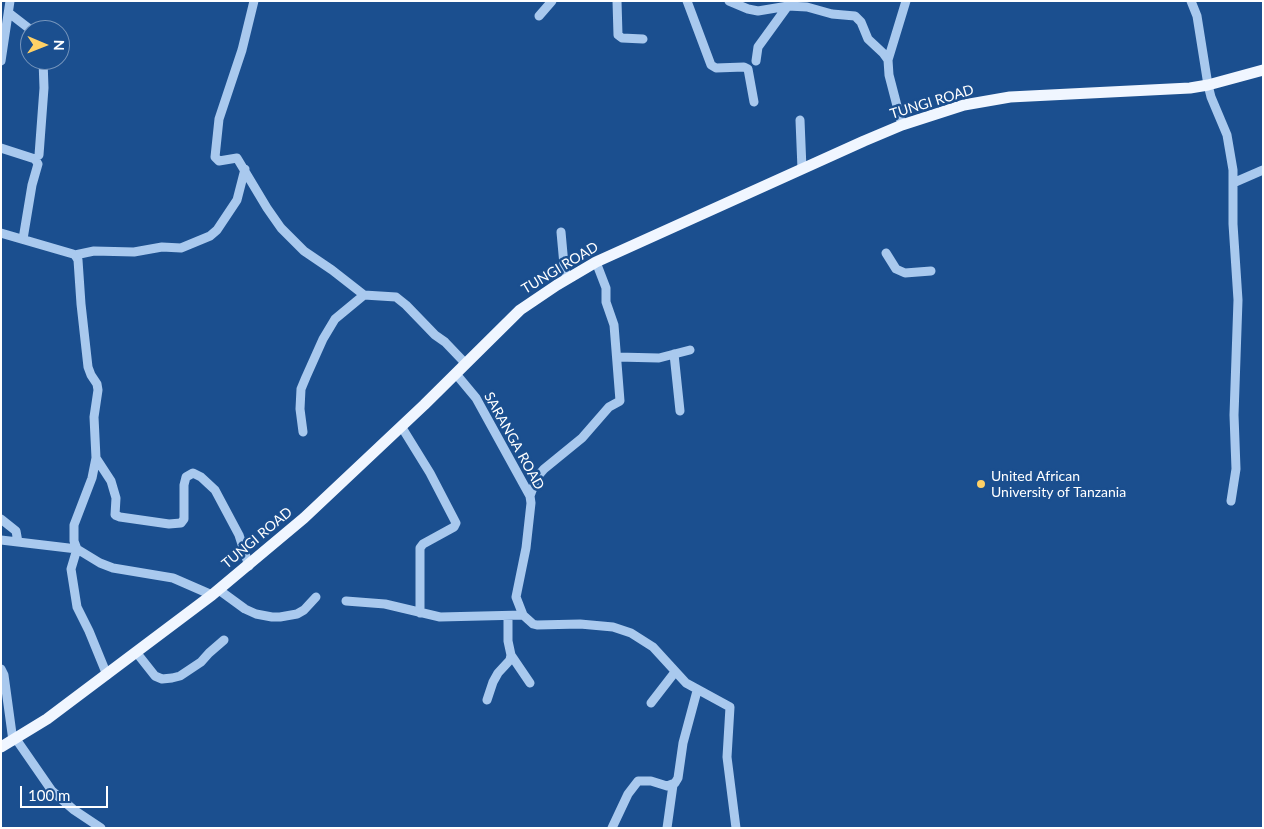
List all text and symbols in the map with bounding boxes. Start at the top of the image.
north arrow [20,20,70,70]
text: N [51,40,68,51]
street label: TUNGI ROAD [888,81,976,123]
street label: TUNGI ROAD [519,238,601,298]
street label: SARANGA ROAD [480,389,548,493]
place label: United African University of Tanzania [991,468,1126,501]
marker: United African University of Tanzania [975,478,987,490]
street label: TUNGI ROAD [218,504,296,572]
scale bar [22,776,110,808]
text: 100 m [28,786,70,804]

